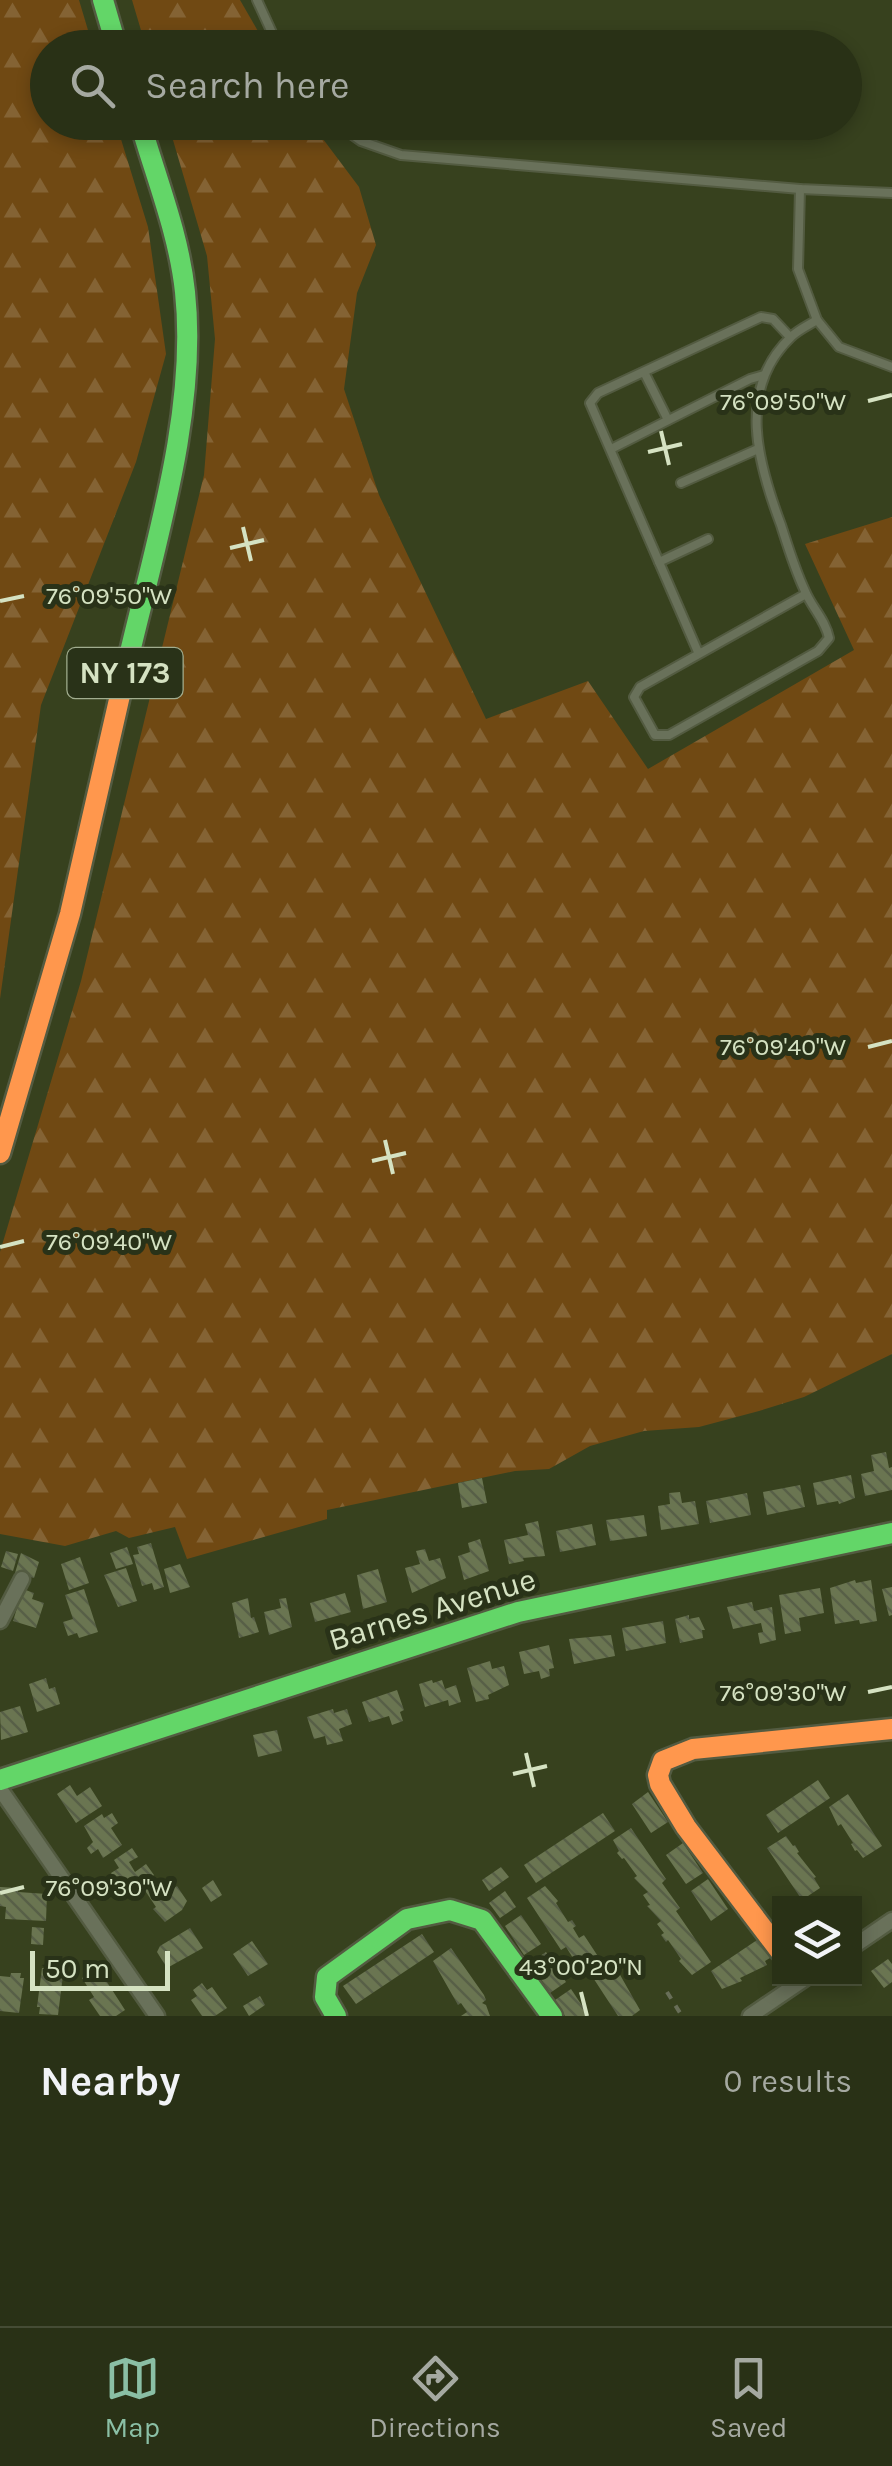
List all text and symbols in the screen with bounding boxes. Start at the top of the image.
search box [30,30,862,140]
icon: search [65,58,120,113]
text: Search here [145,63,349,108]
text: 76°09'50"W [720,387,846,416]
text: 76°09'50"W [46,581,172,610]
road number: NY 173 [68,648,182,698]
text: 76°09'40"W [720,1032,846,1061]
text: 76°09'40"W [46,1227,172,1256]
street label: Barnes Avenue [324,1560,540,1659]
text: 76°09'30"W [720,1678,846,1707]
text: 76°09'30"W [46,1873,172,1902]
map controls [772,1896,862,1986]
button: layers [772,1896,862,1986]
scale bar [30,1946,170,1990]
text: 50 m [45,1952,110,1985]
text: 43°00'20"N [519,1952,643,1981]
text: Nearby [40,2056,180,2106]
text: 0 results [723,2063,852,2100]
tab: Map [105,2351,160,2444]
tab: Directions [369,2351,501,2444]
tab: Saved [710,2351,787,2444]

